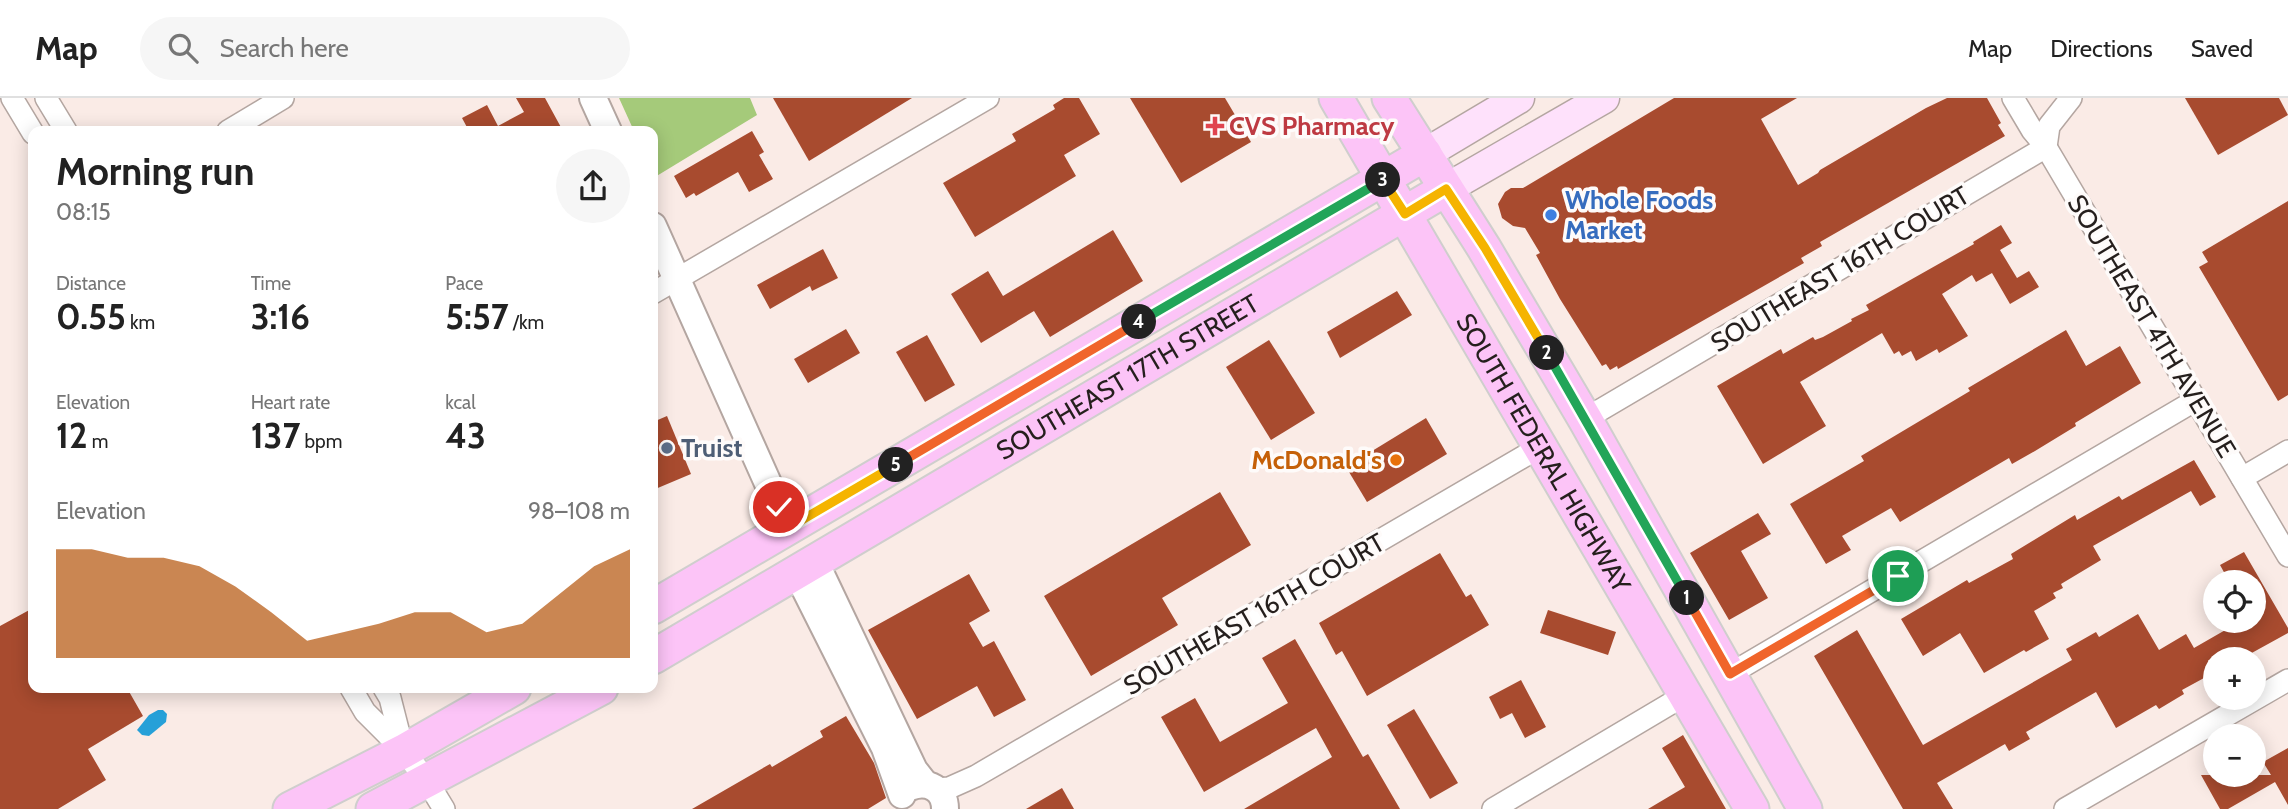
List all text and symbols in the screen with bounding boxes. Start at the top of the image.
search box [140,17,630,80]
text: Map [35,28,98,68]
icon: search [164,29,202,67]
text: Search here [220,32,349,64]
text: Map [1968,34,2012,63]
text: Directions [2050,34,2153,63]
text: Saved [2191,34,2253,63]
place label: CVS Pharmacy [1229,110,1394,142]
marker: CVS Pharmacy [1207,118,1223,134]
text: Morning run [56,148,255,195]
button: share [556,149,630,223]
pin: 3 [1366,162,1400,198]
text: 3 [1377,168,1388,191]
street label: SOUTHEAST 16TH COURT [1705,179,1975,359]
place label: Whole Foods Market [1565,184,1713,246]
street label: SOUTHEAST 4TH AVENUE [2061,189,2243,463]
text: 08:15 [56,198,111,226]
marker: Whole Foods Market [1543,207,1559,223]
text: Distance [56,272,126,295]
text: Time [251,272,291,295]
text: Pace [445,272,483,295]
street label: SOUTHEAST 17TH STREET [991,287,1265,467]
text: 0.55 [56,295,126,338]
text: 3:16 [251,295,310,338]
text: 5:57 [445,295,509,338]
pin: 4 [1122,304,1156,340]
street label: SOUTH FEDERAL HIGHWAY [1450,308,1638,598]
text: 4 [1133,310,1144,333]
text: km [126,311,155,334]
text: /km [509,311,544,334]
pin: 2 [1530,336,1564,370]
text: 2 [1541,341,1552,364]
text: Elevation [56,391,130,414]
text: Heart rate [251,391,330,414]
text: kcal [445,391,476,414]
text: 12 [56,414,87,457]
text: 137 [251,414,300,457]
text: 43 [445,414,486,457]
text: m [87,430,108,453]
text: bpm [300,430,342,453]
place label: Truist [681,432,742,464]
marker: Truist [659,440,675,456]
place label: McDonald's [1251,444,1382,476]
pin: 5 [878,448,914,482]
marker: McDonald's [1388,452,1404,468]
text: 5 [890,453,901,476]
pin [749,477,809,537]
icon: check [760,488,798,526]
text: Elevation [56,497,146,525]
text: 98–108 m [528,497,630,525]
street label: SOUTHEAST 16TH COURT [1118,526,1390,702]
pin [1868,546,1928,606]
icon: arrive [1879,557,1917,595]
map controls [2203,570,2266,787]
button: locate [2203,570,2266,633]
pin: 1 [1670,580,1704,616]
text: 1 [1683,586,1690,609]
button: + [2203,647,2266,710]
button: − [2203,724,2266,787]

